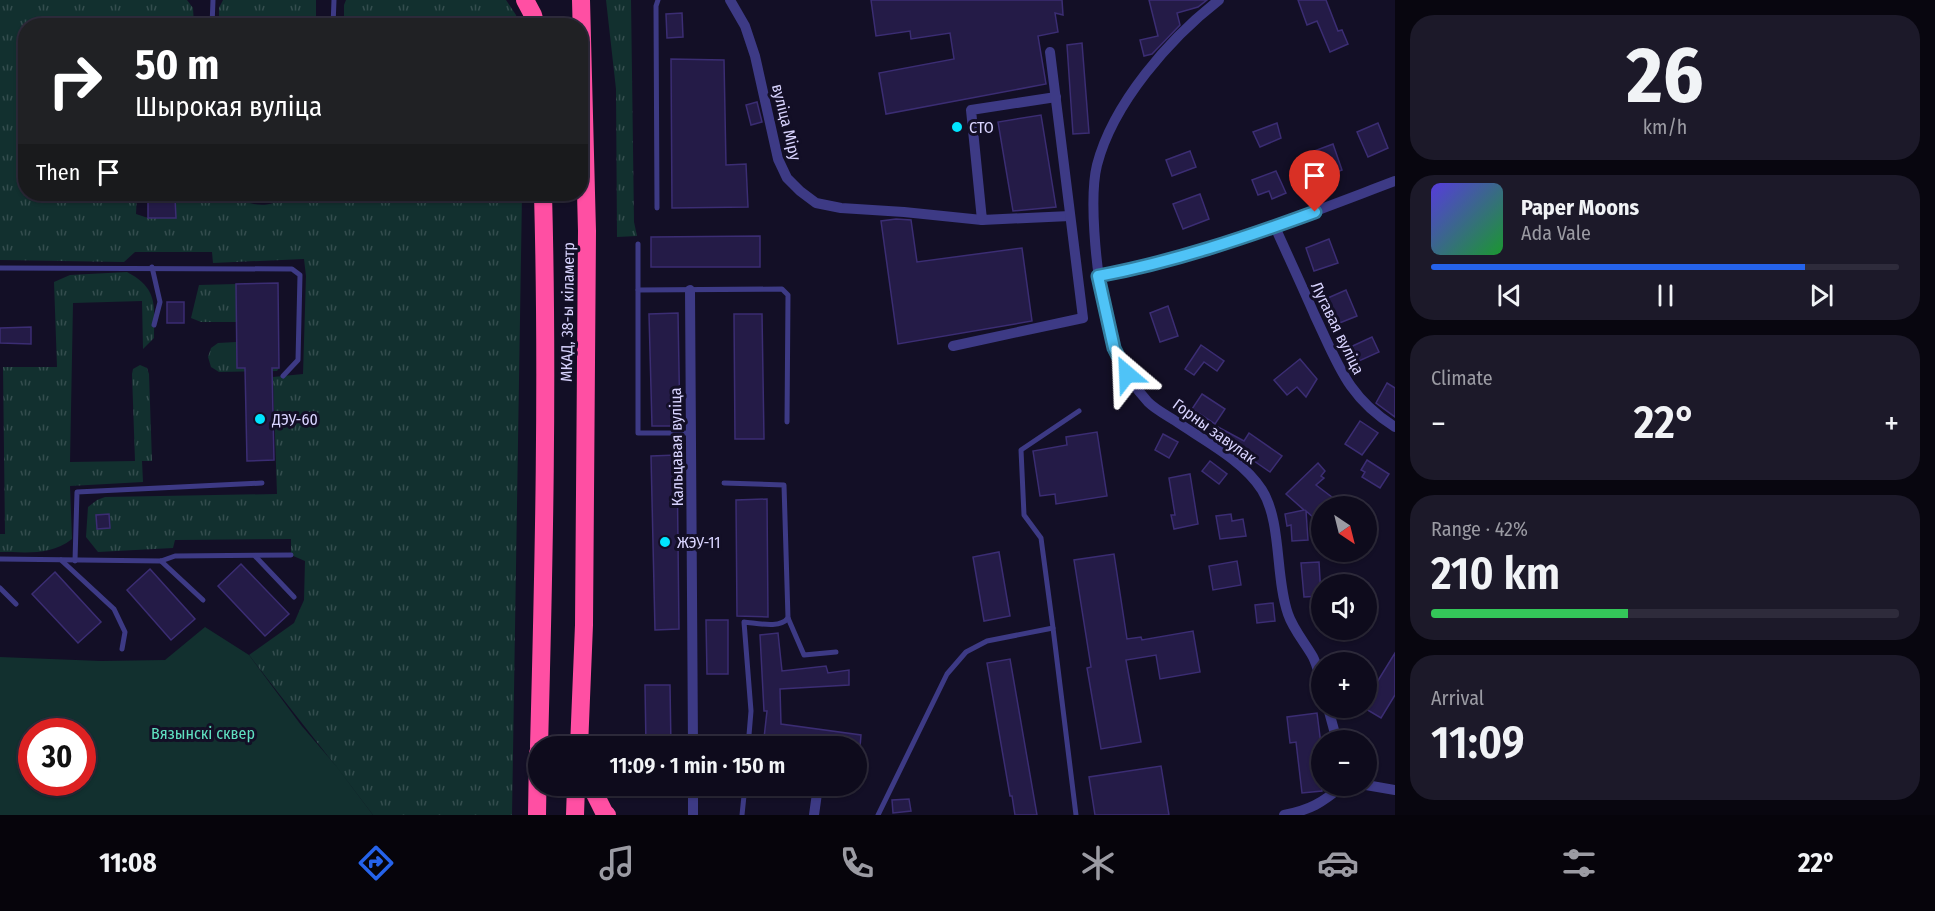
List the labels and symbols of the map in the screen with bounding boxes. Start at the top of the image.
street label: вуліца Міру [768,82,805,163]
place label: СТО [969,118,994,137]
marker: СТО [950,120,964,134]
pin [1289,150,1340,212]
street label: МКАД, 38-ы кіламетр [557,242,578,382]
street label: Лугавая вуліца [1307,279,1368,378]
position arrow [1095,342,1159,406]
street label: Кальцавая вуліца [666,387,687,507]
street label: Горны завулак [1169,395,1261,468]
place label: ДЭУ-60 [271,410,318,429]
marker: ДЭУ-60 [253,412,267,426]
north arrow [1311,496,1377,562]
place label: ЖЭУ-11 [677,533,720,552]
marker: ЖЭУ-11 [658,535,672,549]
speed limit sign: 30 [18,718,96,796]
park label: Вязынскі сквер [151,724,255,743]

